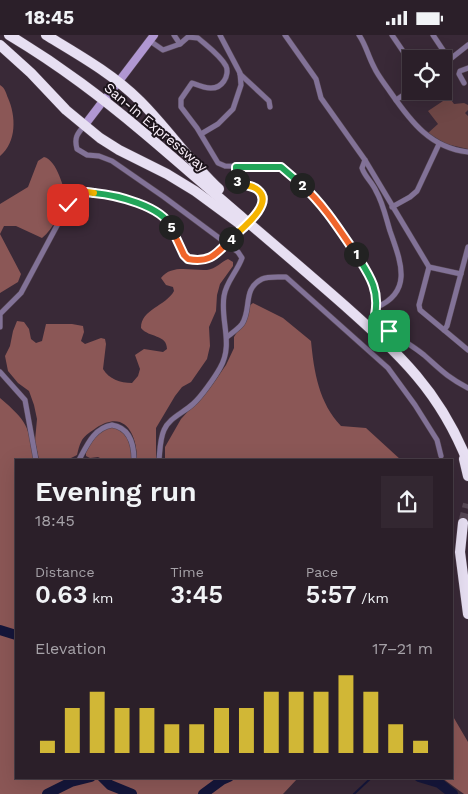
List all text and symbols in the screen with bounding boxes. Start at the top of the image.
text: 18:45 [25,6,74,29]
map controls [402,50,452,100]
button: locate [402,50,452,100]
street label: San-In Expressway [101,79,211,175]
pin: 3 [224,169,250,193]
text: 3 [233,173,242,189]
pin: 2 [290,173,314,197]
text: 2 [298,177,307,193]
pin [47,184,89,226]
icon: check [54,191,82,219]
pin: 5 [158,215,184,239]
text: 5 [167,219,176,235]
pin: 4 [218,227,244,251]
text: 4 [227,231,236,247]
pin: 1 [344,241,368,267]
text: 1 [353,246,360,262]
pin [368,310,410,352]
icon: arrive [375,317,403,345]
text: Evening run [35,475,196,508]
button: share [381,476,433,528]
text: 18:45 [35,511,75,530]
text: Distance [35,564,95,580]
text: Time [170,564,204,580]
text: Pace [306,564,338,580]
text: 0.63 [35,580,87,609]
text: 3:45 [170,580,223,609]
text: 5:57 [306,580,357,609]
text: km [87,590,113,606]
text: /km [357,590,389,606]
text: Elevation [35,639,106,658]
text: 17–21 m [372,639,433,658]

